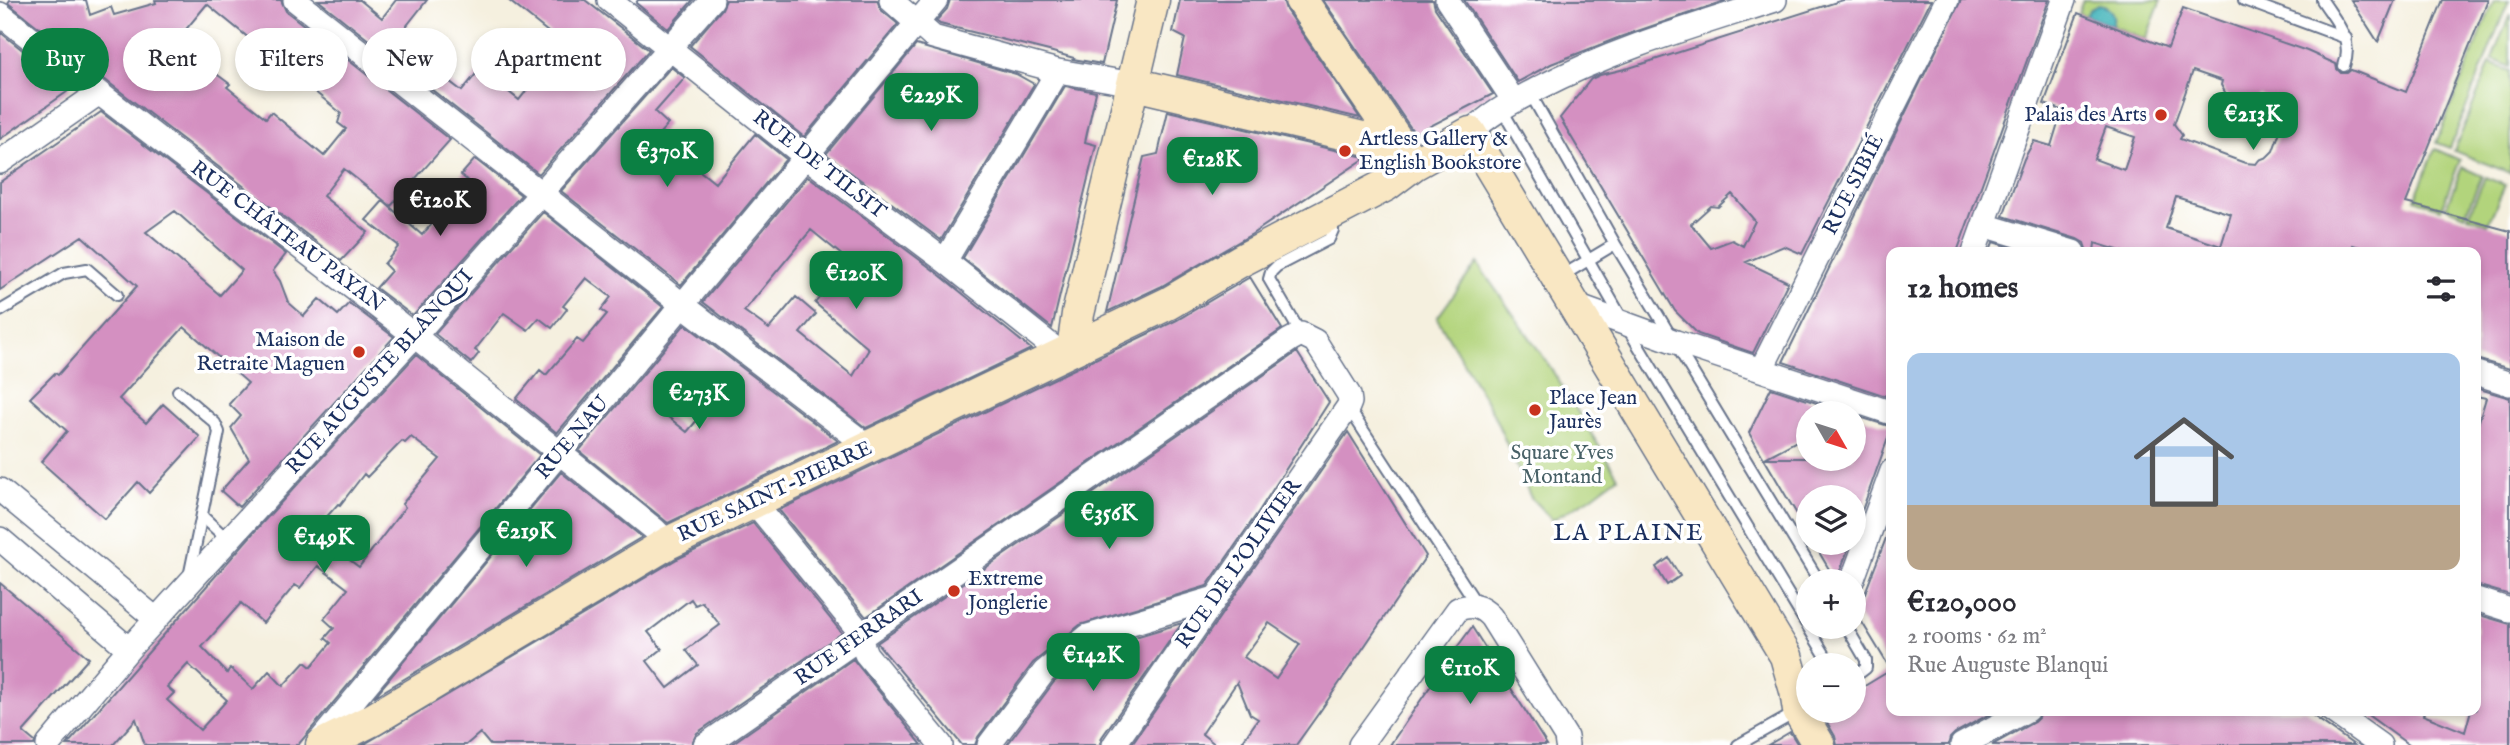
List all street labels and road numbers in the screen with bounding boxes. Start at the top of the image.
street label: RUE DE TILSIT [747,104,892,226]
street label: RUE SIBIÉ [1816,130,1891,240]
street label: RUE CHÂTEAU PAYAN [185,154,390,319]
street label: RUE AUGUSTE BLANQUI [281,264,479,480]
street label: RUE NAU [530,390,616,485]
street label: RUE SAINT-PIERRE [674,435,876,549]
street label: RUE DE L'OLIVIER [1170,473,1308,654]
street label: RUE FERRARI [789,584,929,692]

